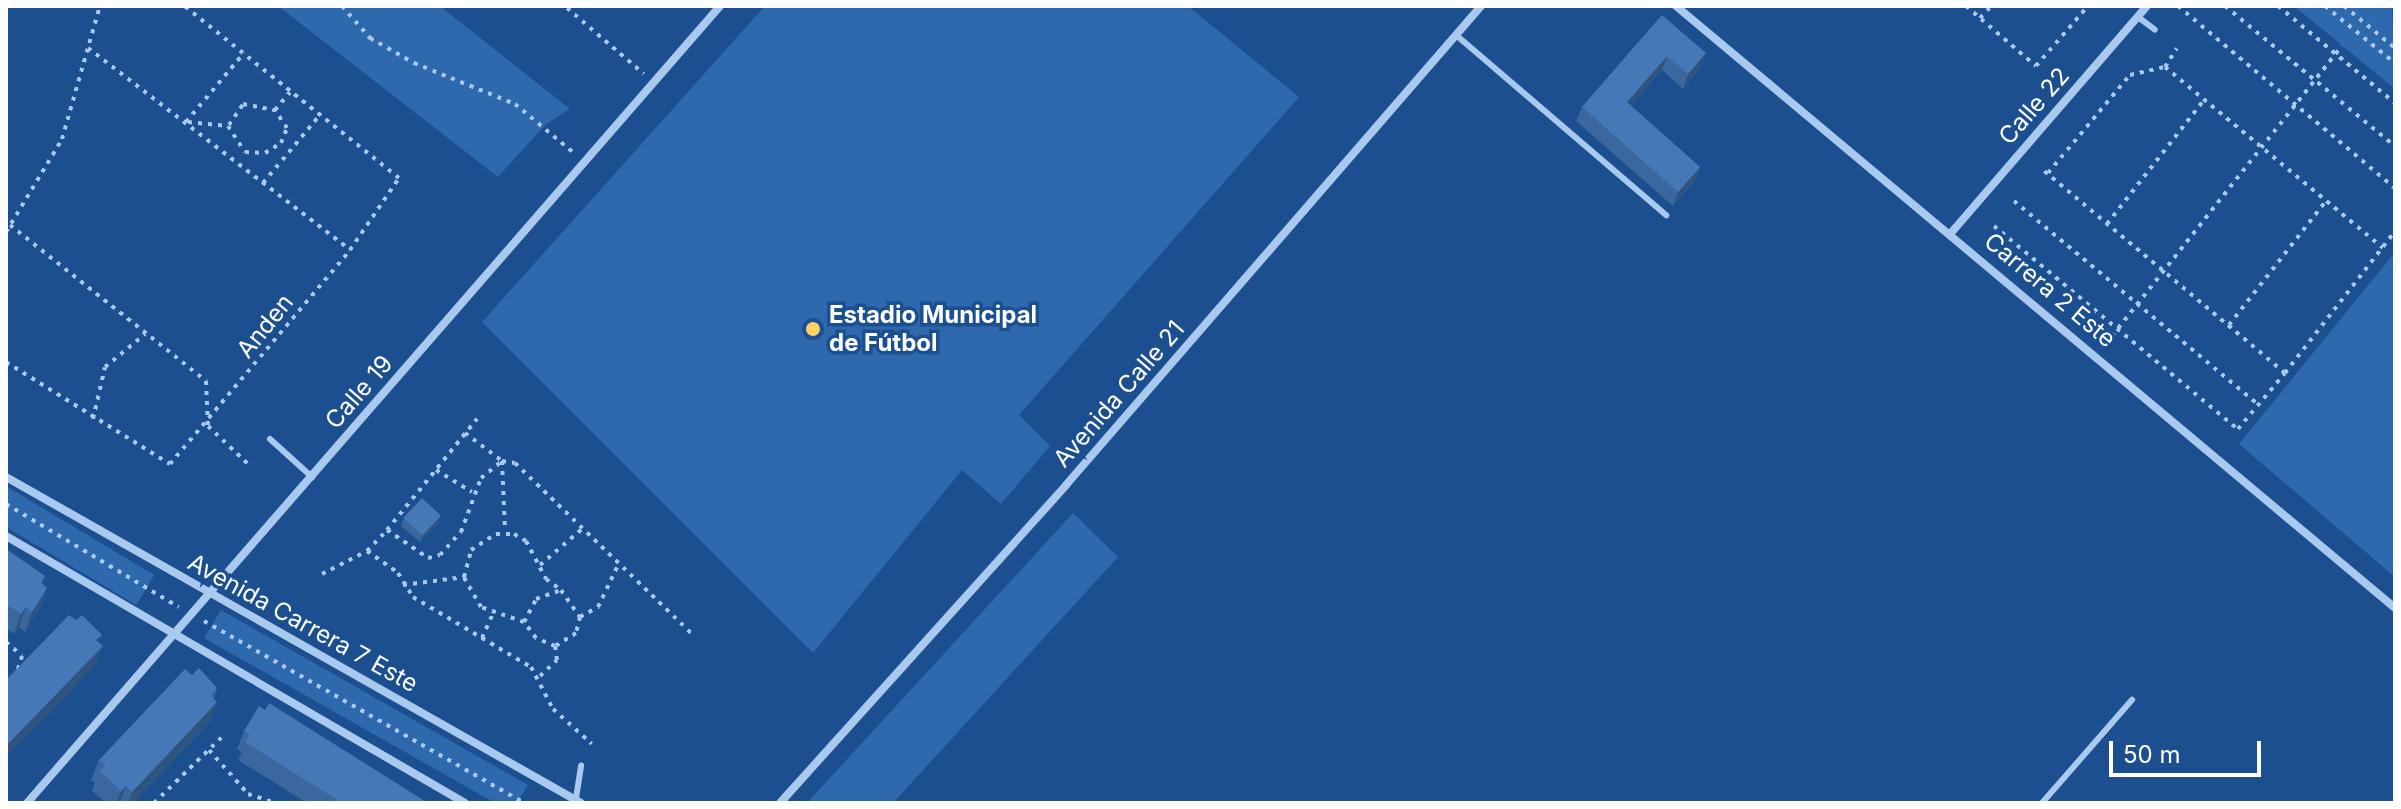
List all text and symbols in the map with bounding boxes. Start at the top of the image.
street label: Calle 22 [1993,62,2075,150]
street label: Carrera 2 Este [1979,227,2121,353]
street label: Anden [231,288,299,364]
place label: Estadio Municipal de Fútbol [829,301,1037,357]
street label: Avenida Calle 21 [1048,315,1190,473]
marker: Estadio Municipal de Fútbol [804,320,822,338]
street label: Calle 19 [319,349,399,435]
street label: Avenida Carrera 7 Este [183,548,423,698]
scale bar [2113,725,2265,775]
text: 50 m [2123,740,2181,769]

